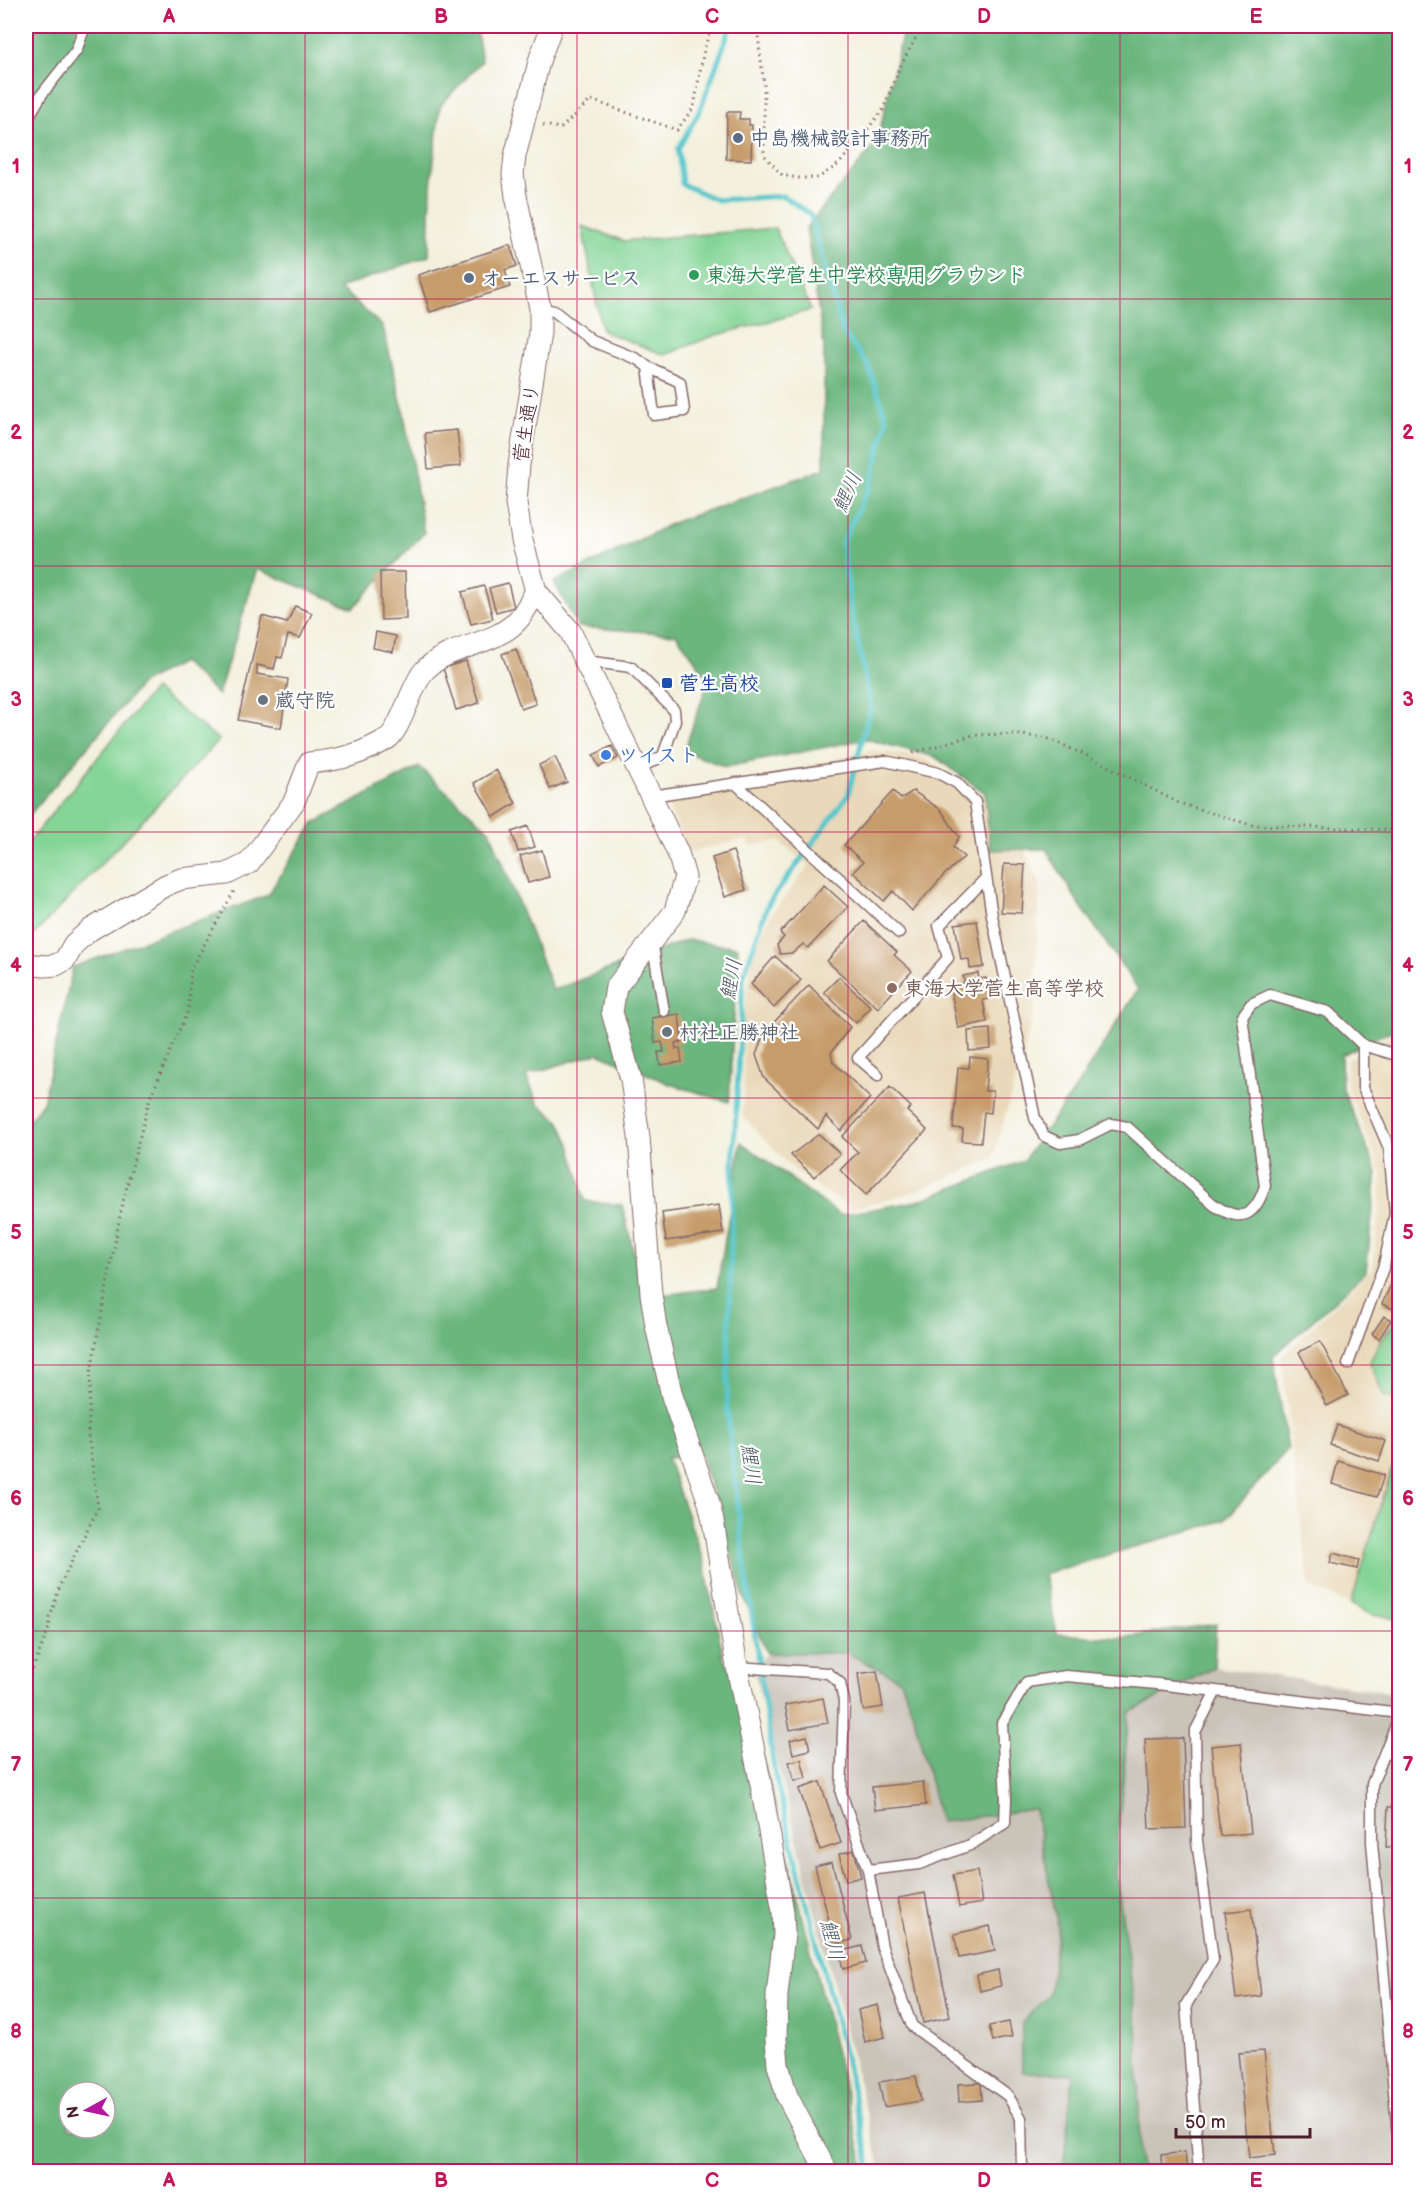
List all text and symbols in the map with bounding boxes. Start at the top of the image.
text: A [162,5,176,29]
text: B [434,5,448,29]
text: C [705,5,719,29]
text: D [977,5,991,29]
text: E [1250,5,1263,29]
place label: 中島機械設計事務所 [750,127,930,151]
marker: 中島機械設計事務所 [731,131,745,145]
text: 1 [12,155,20,179]
text: 1 [1404,155,1412,179]
place label: 東海大学菅生中学校専用グラウンド [706,264,1026,288]
place label: オーエスサービス [481,267,641,291]
marker: 東海大学菅生中学校専用グラウンド [687,268,701,282]
marker: オーエスサービス [462,271,476,285]
street label: 菅生通り [509,382,545,465]
text: 2 [10,421,22,445]
text: 2 [1402,421,1414,445]
water label: 鯉川 [827,468,867,516]
place label: 菅生高校 [679,672,759,696]
marker: 菅生高校 [660,676,674,690]
text: 3 [10,688,22,712]
text: 3 [1402,688,1414,712]
place label: 蔵守院 [275,689,335,713]
marker: 蔵守院 [256,693,270,707]
place label: ツイスト [618,744,699,768]
marker: ツイスト [599,748,613,762]
text: 4 [10,954,22,978]
text: 4 [1402,954,1414,978]
water label: 鯉川 [716,956,747,1002]
place label: 東海大学菅生高等学校 [904,977,1104,1001]
marker: 東海大学菅生高等学校 [885,981,899,995]
place label: 村社正勝神社 [679,1021,799,1045]
marker: 村社正勝神社 [660,1025,674,1039]
text: 5 [10,1221,22,1245]
text: 5 [1402,1221,1414,1245]
water label: 鯉川 [735,1442,766,1487]
text: 6 [10,1487,22,1511]
text: 6 [1402,1487,1414,1511]
text: 7 [10,1753,22,1777]
text: 7 [1402,1753,1414,1777]
water label: 鯉川 [814,1917,849,1964]
text: 8 [10,2020,22,2044]
text: 8 [1402,2020,1414,2044]
north arrow [57,2080,117,2140]
scale bar [1176,2101,1310,2139]
text: N [63,2105,84,2119]
text: 50 m [1185,2112,1226,2133]
text: A [162,2169,176,2193]
text: B [434,2169,448,2193]
text: C [705,2169,719,2193]
text: D [977,2169,991,2193]
text: E [1250,2169,1263,2193]

